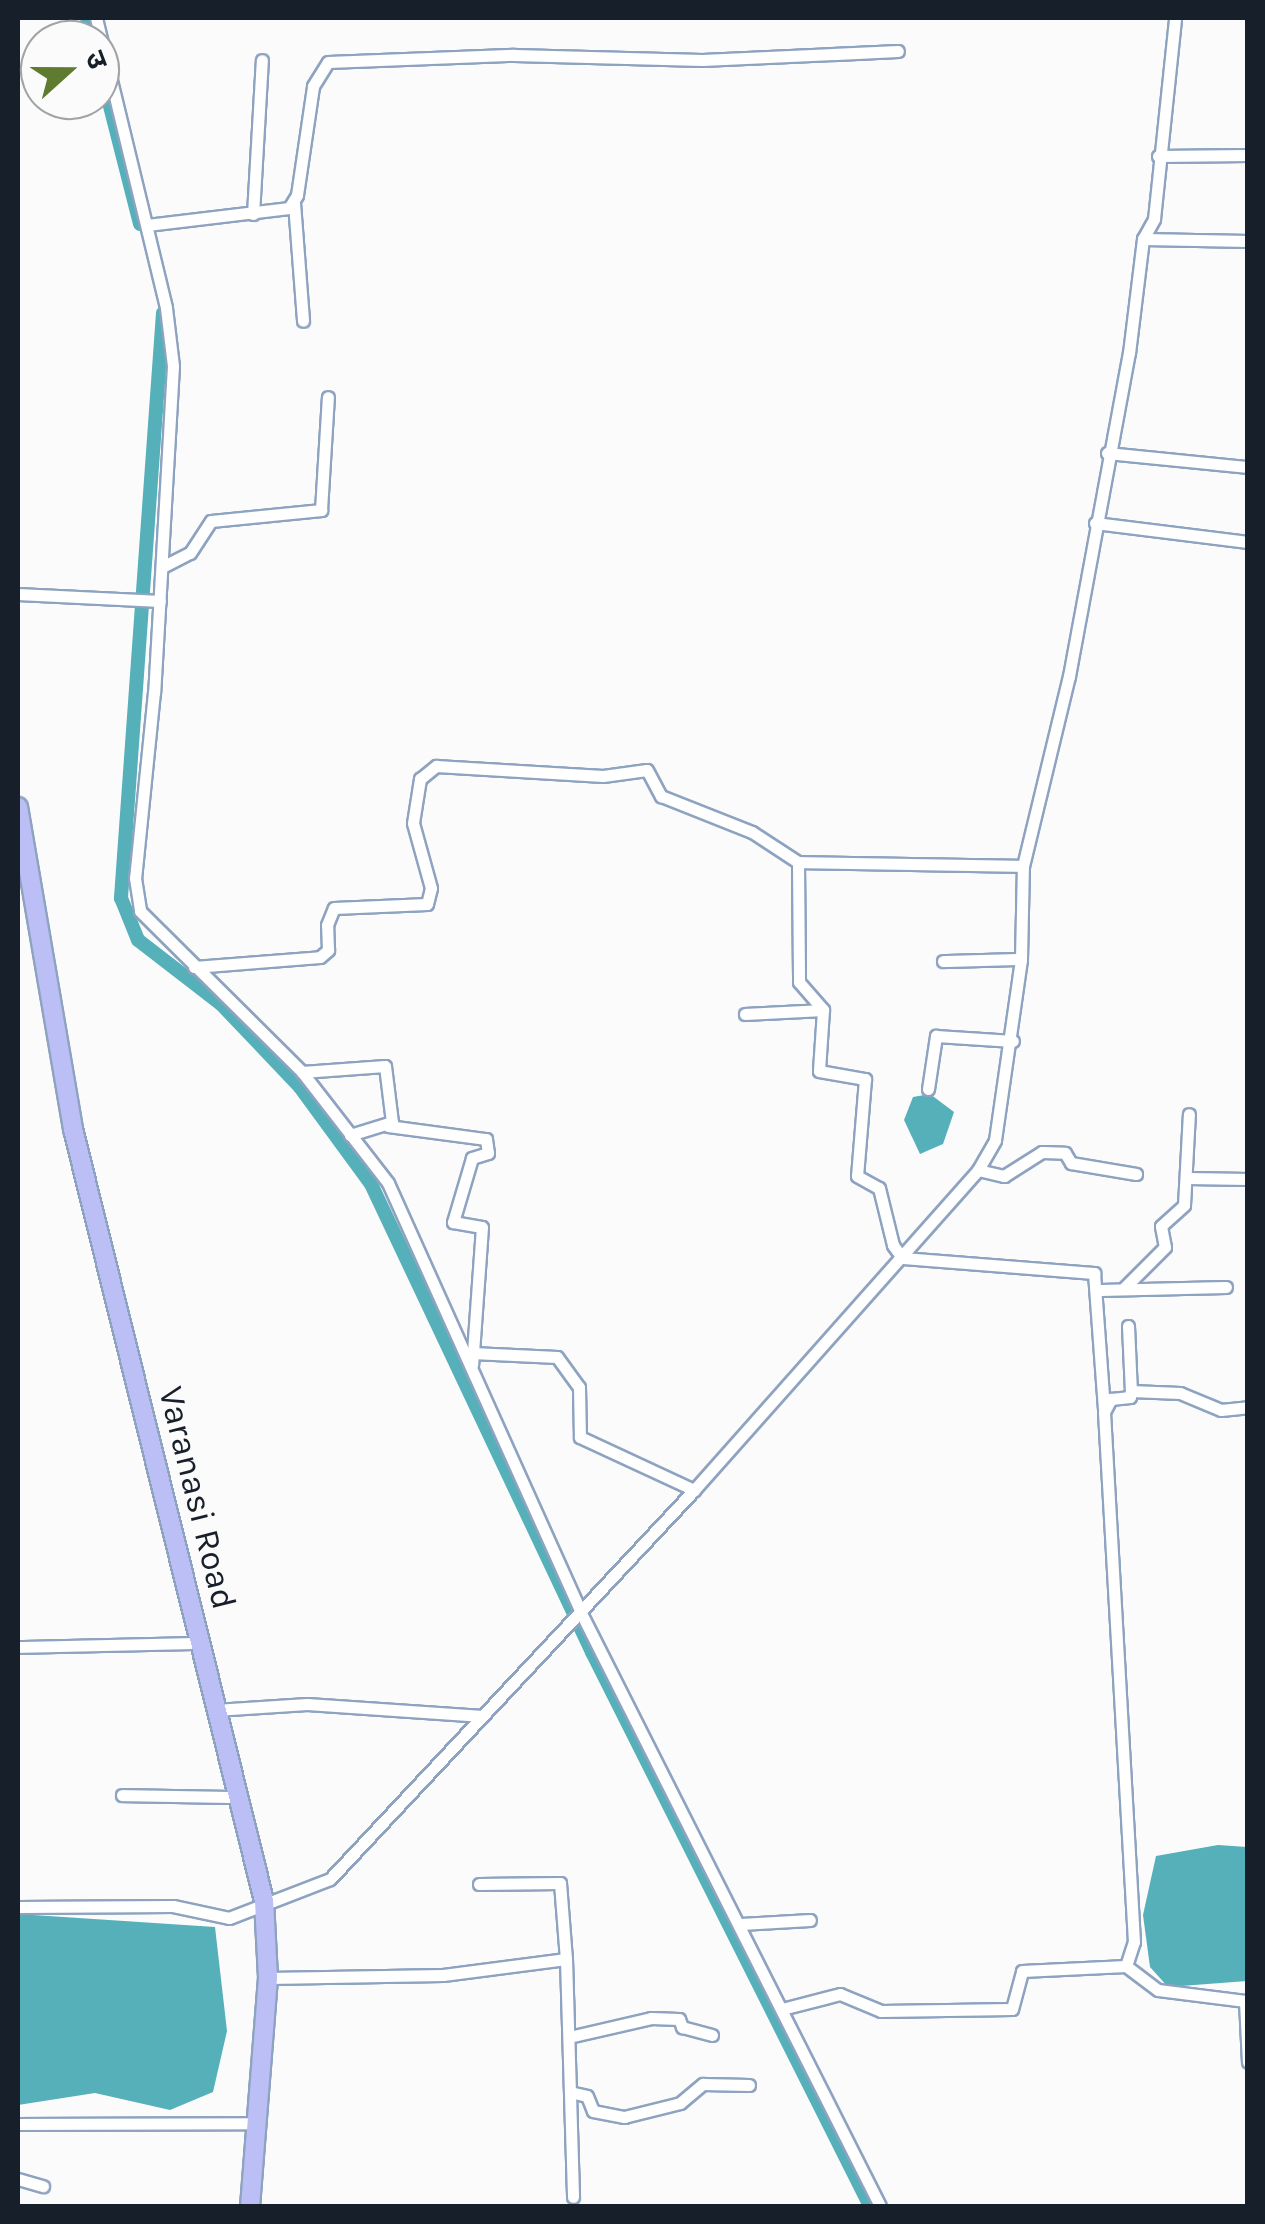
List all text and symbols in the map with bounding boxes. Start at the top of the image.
north arrow [20,20,120,120]
text: उ [78,46,115,73]
street label: Varanasi Road [149,1382,245,1614]

